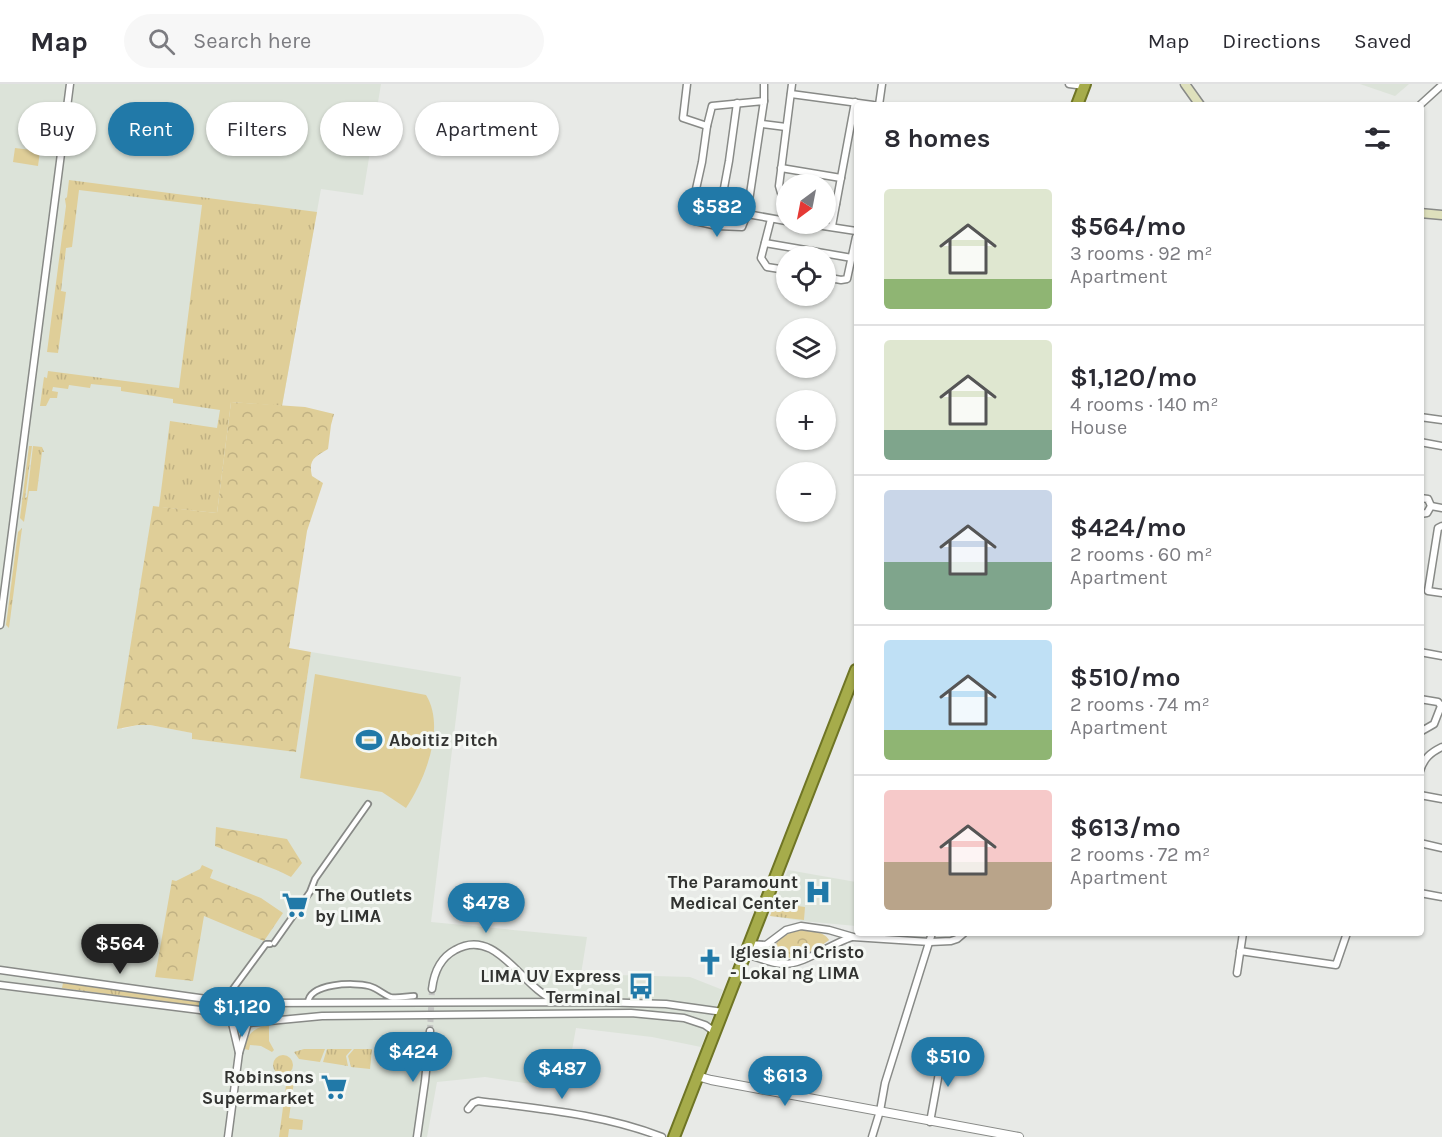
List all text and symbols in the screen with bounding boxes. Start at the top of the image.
search box [124,14,544,68]
text: Map [30,25,88,58]
icon: search [145,25,178,58]
text: Search here [193,28,311,54]
text: Map [1148,29,1189,53]
text: Directions [1222,29,1321,53]
text: Saved [1354,29,1412,53]
chip: Buy [18,102,96,156]
chip: Rent [108,102,194,156]
chip: Filters [206,102,308,156]
chip: New [320,102,403,156]
chip: Apartment [415,102,559,156]
icon: filters [1361,122,1394,155]
text: 8 homes [884,123,990,154]
north arrow [776,174,836,234]
map controls [776,174,836,522]
pin: $582 [681,187,753,238]
text: $582 [692,195,742,218]
text: $564/mo [1070,211,1186,242]
icon: home [932,213,1004,285]
text: 3 rooms · 92 m² [1070,242,1213,265]
button: locate [776,246,836,306]
text: Apartment [1070,265,1168,288]
button: layers [776,318,836,378]
text: $1,120/mo [1070,362,1197,393]
icon: home [932,364,1004,436]
button: + [776,390,836,450]
text: 4 rooms · 140 m² [1070,393,1218,416]
text: House [1070,416,1127,439]
button: − [776,462,836,522]
text: $424/mo [1070,512,1186,543]
icon: home [932,514,1004,586]
text: 2 rooms · 60 m² [1070,543,1213,566]
text: Apartment [1070,566,1168,589]
text: $510/mo [1070,662,1180,693]
icon: home [932,664,1004,736]
text: 2 rooms · 74 m² [1070,693,1210,716]
text: Apartment [1070,716,1168,739]
sports icon: Aboitiz Pitch [354,725,384,755]
place label: Aboitiz Pitch [389,729,498,751]
text: $613/mo [1070,812,1181,843]
icon: home [932,814,1004,886]
text: 2 rooms · 72 m² [1070,843,1210,866]
text: Apartment [1070,866,1168,889]
place label: The Paramount Medical Center [668,871,798,914]
hospital icon: The Paramount Medical Center [803,877,833,907]
pin: $478 [450,883,522,934]
place label: The Outlets by LIMA [315,884,412,927]
supermarket icon: The Outlets by LIMA [280,890,310,920]
text: $478 [462,891,510,914]
pin: $564 [84,924,156,975]
text: $564 [95,932,145,955]
place label: Iglesia ni Cristo - Lokal ng LIMA [730,941,864,984]
church icon: Iglesia ni Cristo - Lokal ng LIMA [695,947,725,977]
place label: LIMA UV Express Terminal [480,965,621,1008]
bus stop icon: LIMA UV Express Terminal [626,971,656,1001]
pin: $1,120 [193,987,291,1038]
text: $1,120 [213,995,271,1018]
pin: $424 [377,1032,449,1083]
pin: $510 [912,1037,984,1088]
text: $424 [388,1040,438,1063]
text: $510 [925,1045,971,1068]
pin: $487 [526,1049,598,1100]
pin: $613 [749,1056,821,1107]
text: $487 [538,1057,586,1080]
text: $613 [762,1064,808,1087]
place label: Robinsons Supermarket [202,1066,314,1109]
supermarket icon: Robinsons Supermarket [319,1072,349,1102]

